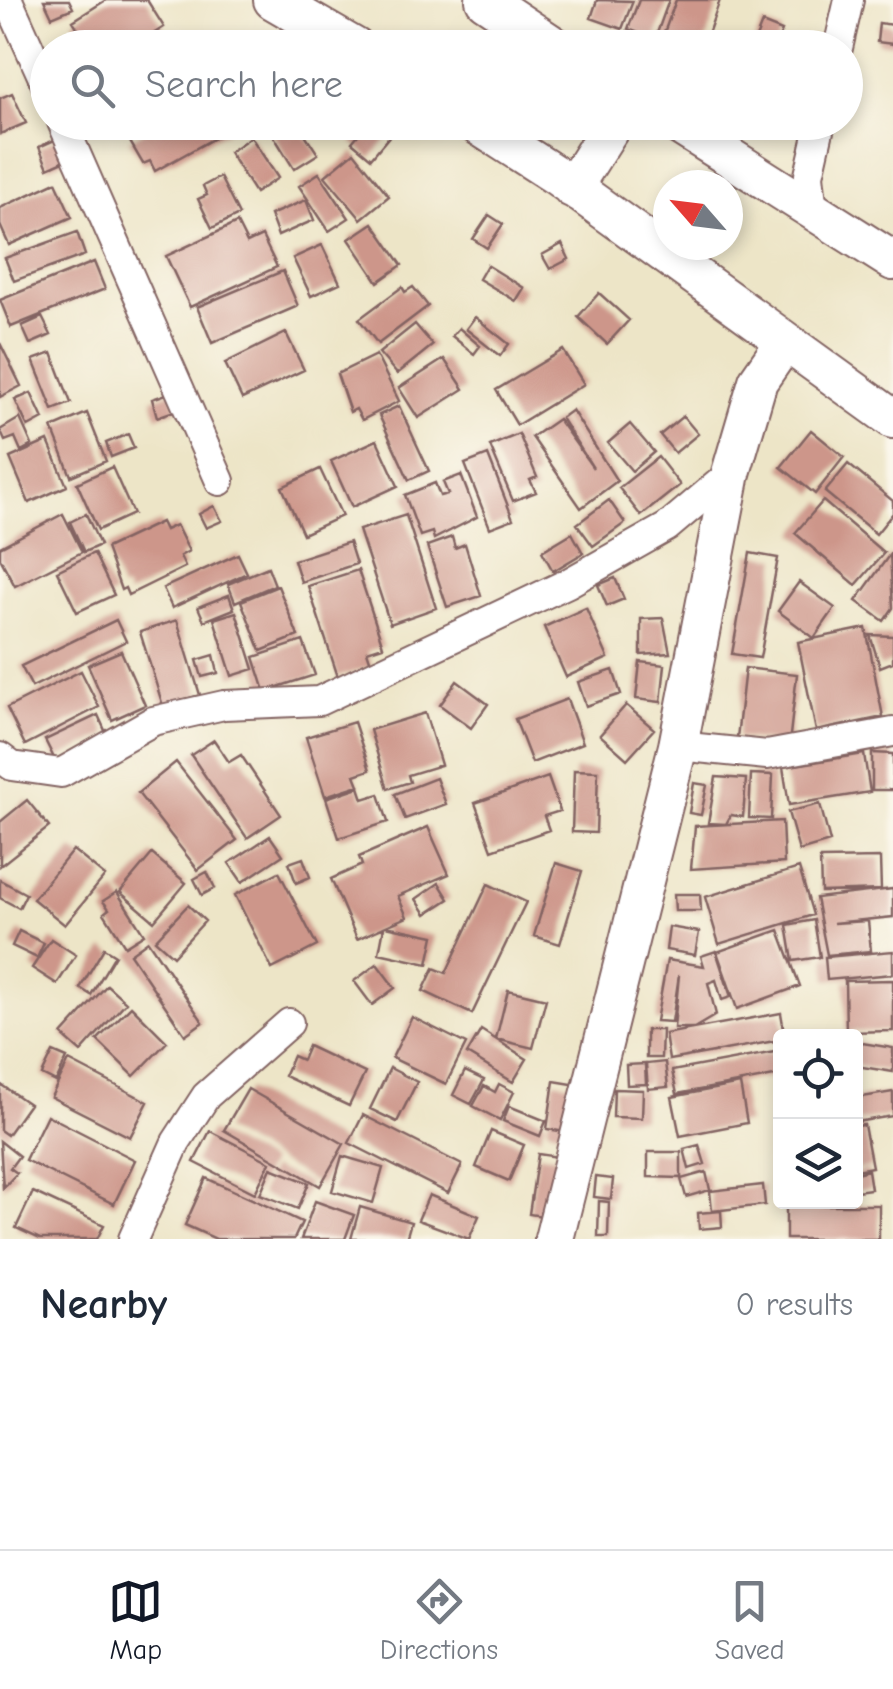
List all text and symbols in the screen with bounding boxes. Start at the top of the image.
search box [30,30,863,140]
icon: search [65,58,120,113]
text: Search here [145,63,343,107]
north arrow [653,170,743,260]
map controls [773,1029,863,1209]
button: locate [773,1029,863,1119]
button: layers [773,1119,863,1209]
text: Nearby [40,1280,167,1329]
text: 0 results [736,1286,853,1323]
tab: Map [108,1574,163,1666]
tab: Directions [380,1574,498,1666]
tab: Saved [715,1574,785,1666]

